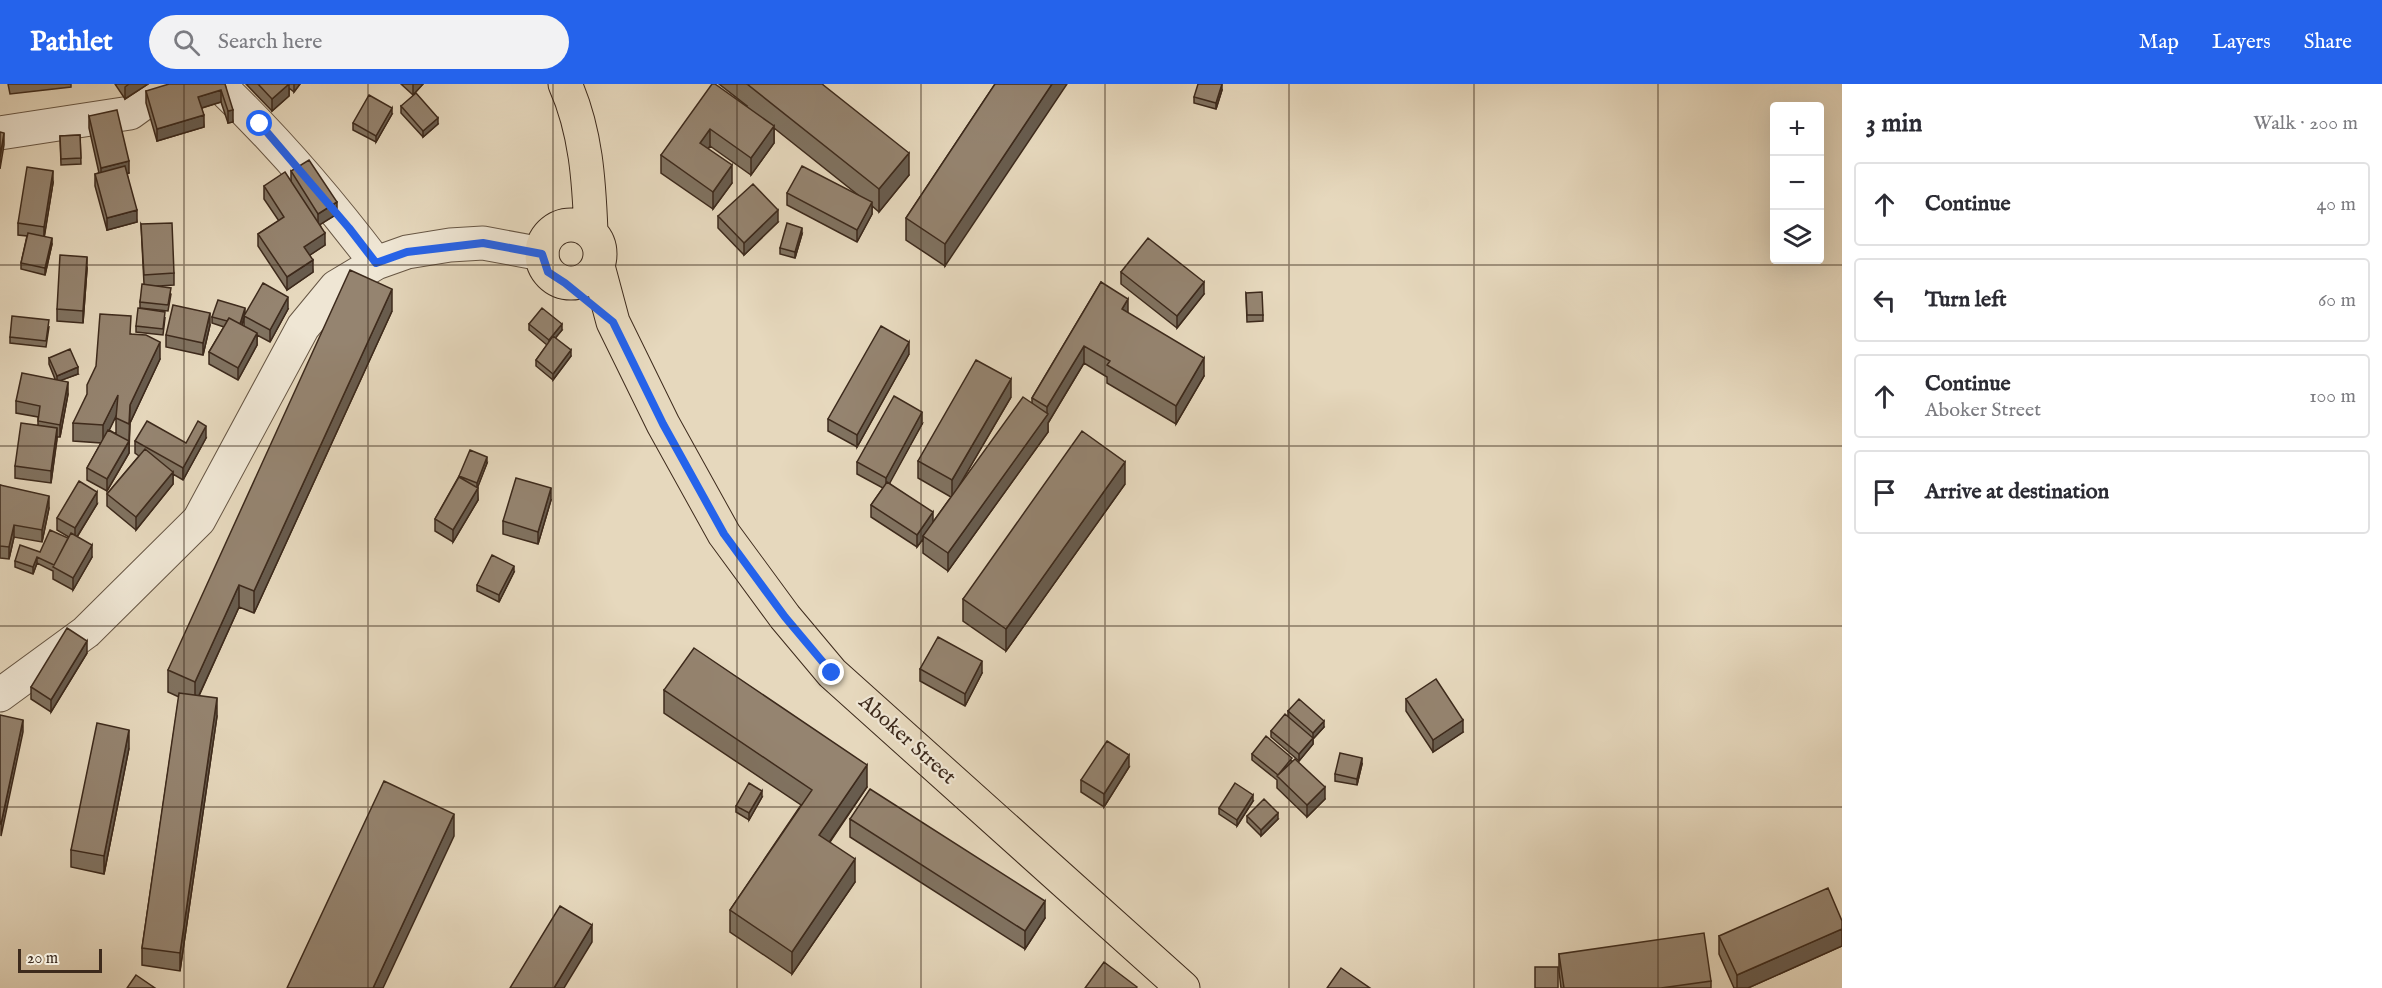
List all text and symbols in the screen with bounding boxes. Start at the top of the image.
search box [149,15,569,69]
text: Pathlet [30,25,113,60]
icon: search [170,26,203,59]
text: Search here [218,28,322,56]
text: Map [2139,29,2179,56]
text: Layers [2212,29,2271,56]
text: Share [2304,29,2352,56]
map controls [1770,102,1824,264]
button: + [1770,102,1824,156]
text: 3 min [1866,107,1922,140]
route start [246,110,272,136]
text: Walk · 200 m [2253,111,2358,136]
button: − [1770,156,1824,210]
icon: ahead [1868,188,1901,221]
text: Continue [1925,190,2011,218]
text: 40 m [2317,192,2356,217]
button: layers [1770,210,1824,264]
icon: left [1868,284,1901,317]
text: Turn left [1925,286,2007,314]
text: 60 m [2318,288,2356,313]
text: Continue [1925,370,2011,398]
icon: ahead [1868,380,1901,413]
text: 100 m [2309,384,2356,409]
text: Aboker Street [1925,398,2041,423]
icon: arrive [1868,476,1901,509]
text: Arrive at destination [1925,478,2109,506]
route end [818,659,844,685]
street label: Aboker Street [852,689,961,791]
scale bar [18,946,102,974]
text: 20 m [27,949,58,969]

